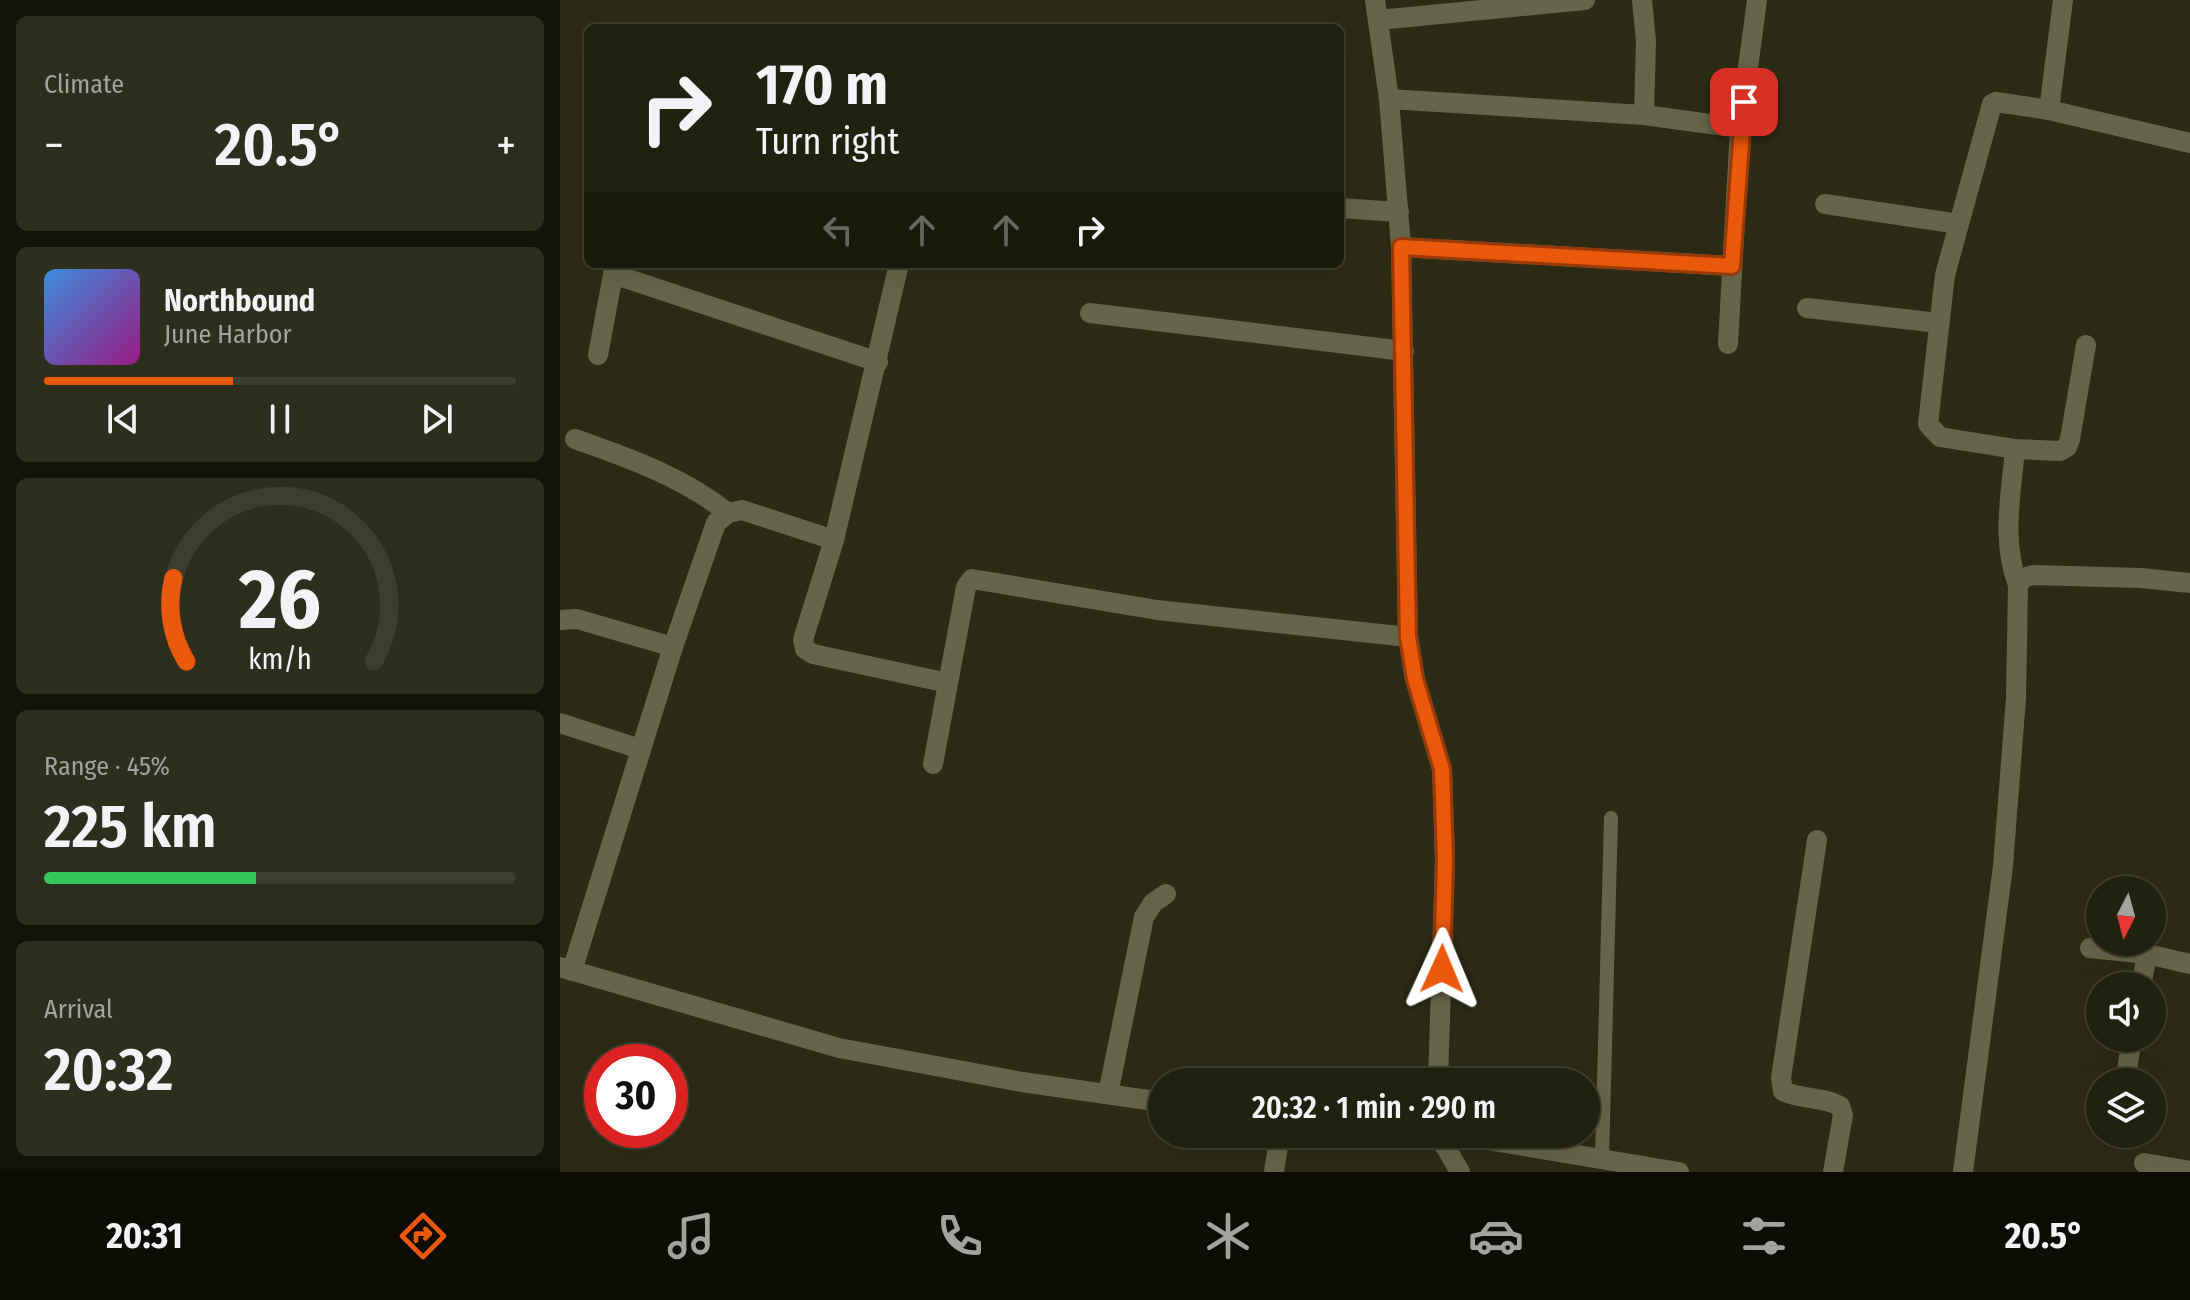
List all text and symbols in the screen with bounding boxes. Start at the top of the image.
text: 170 m [756,52,888,119]
icon: right [624,56,728,160]
pin [1710,68,1778,136]
text: Climate [44,69,124,100]
icon: arrive [1722,80,1766,124]
text: 20.5° [215,109,345,181]
text: − [44,119,64,172]
text: + [496,119,516,172]
text: Turn right [756,120,899,164]
icon: left [816,208,860,252]
icon: ahead [900,208,944,252]
icon: ahead [984,208,1028,252]
icon: right [1068,208,1112,252]
text: Northbound [164,283,315,319]
text: June Harbor [164,319,292,350]
icon: previous [101,397,145,441]
icon: pause [258,397,302,441]
icon: next [415,397,459,441]
text: 26 [238,550,321,650]
text: km/h [248,642,312,677]
text: Range · 45% [44,751,170,782]
text: 225 km [44,791,217,863]
north arrow [2086,876,2166,956]
map controls [2086,876,2166,1148]
position arrow [1400,927,1484,1011]
button: sound [2086,972,2166,1052]
text: Arrival [44,994,113,1025]
text: 20:32 [44,1034,173,1106]
speed limit sign: 30 [584,1044,688,1148]
button: layers [2086,1068,2166,1148]
text: 20:32 · 1 min · 290 m [1252,1090,1496,1126]
icon: directions [395,1208,451,1264]
icon: music [663,1208,719,1264]
icon: phone [932,1208,988,1264]
icon: climate [1200,1208,1256,1264]
icon: car [1468,1208,1524,1264]
icon: filters [1736,1208,1792,1264]
text: 20:31 [106,1214,183,1258]
text: 20.5° [2005,1214,2084,1258]

